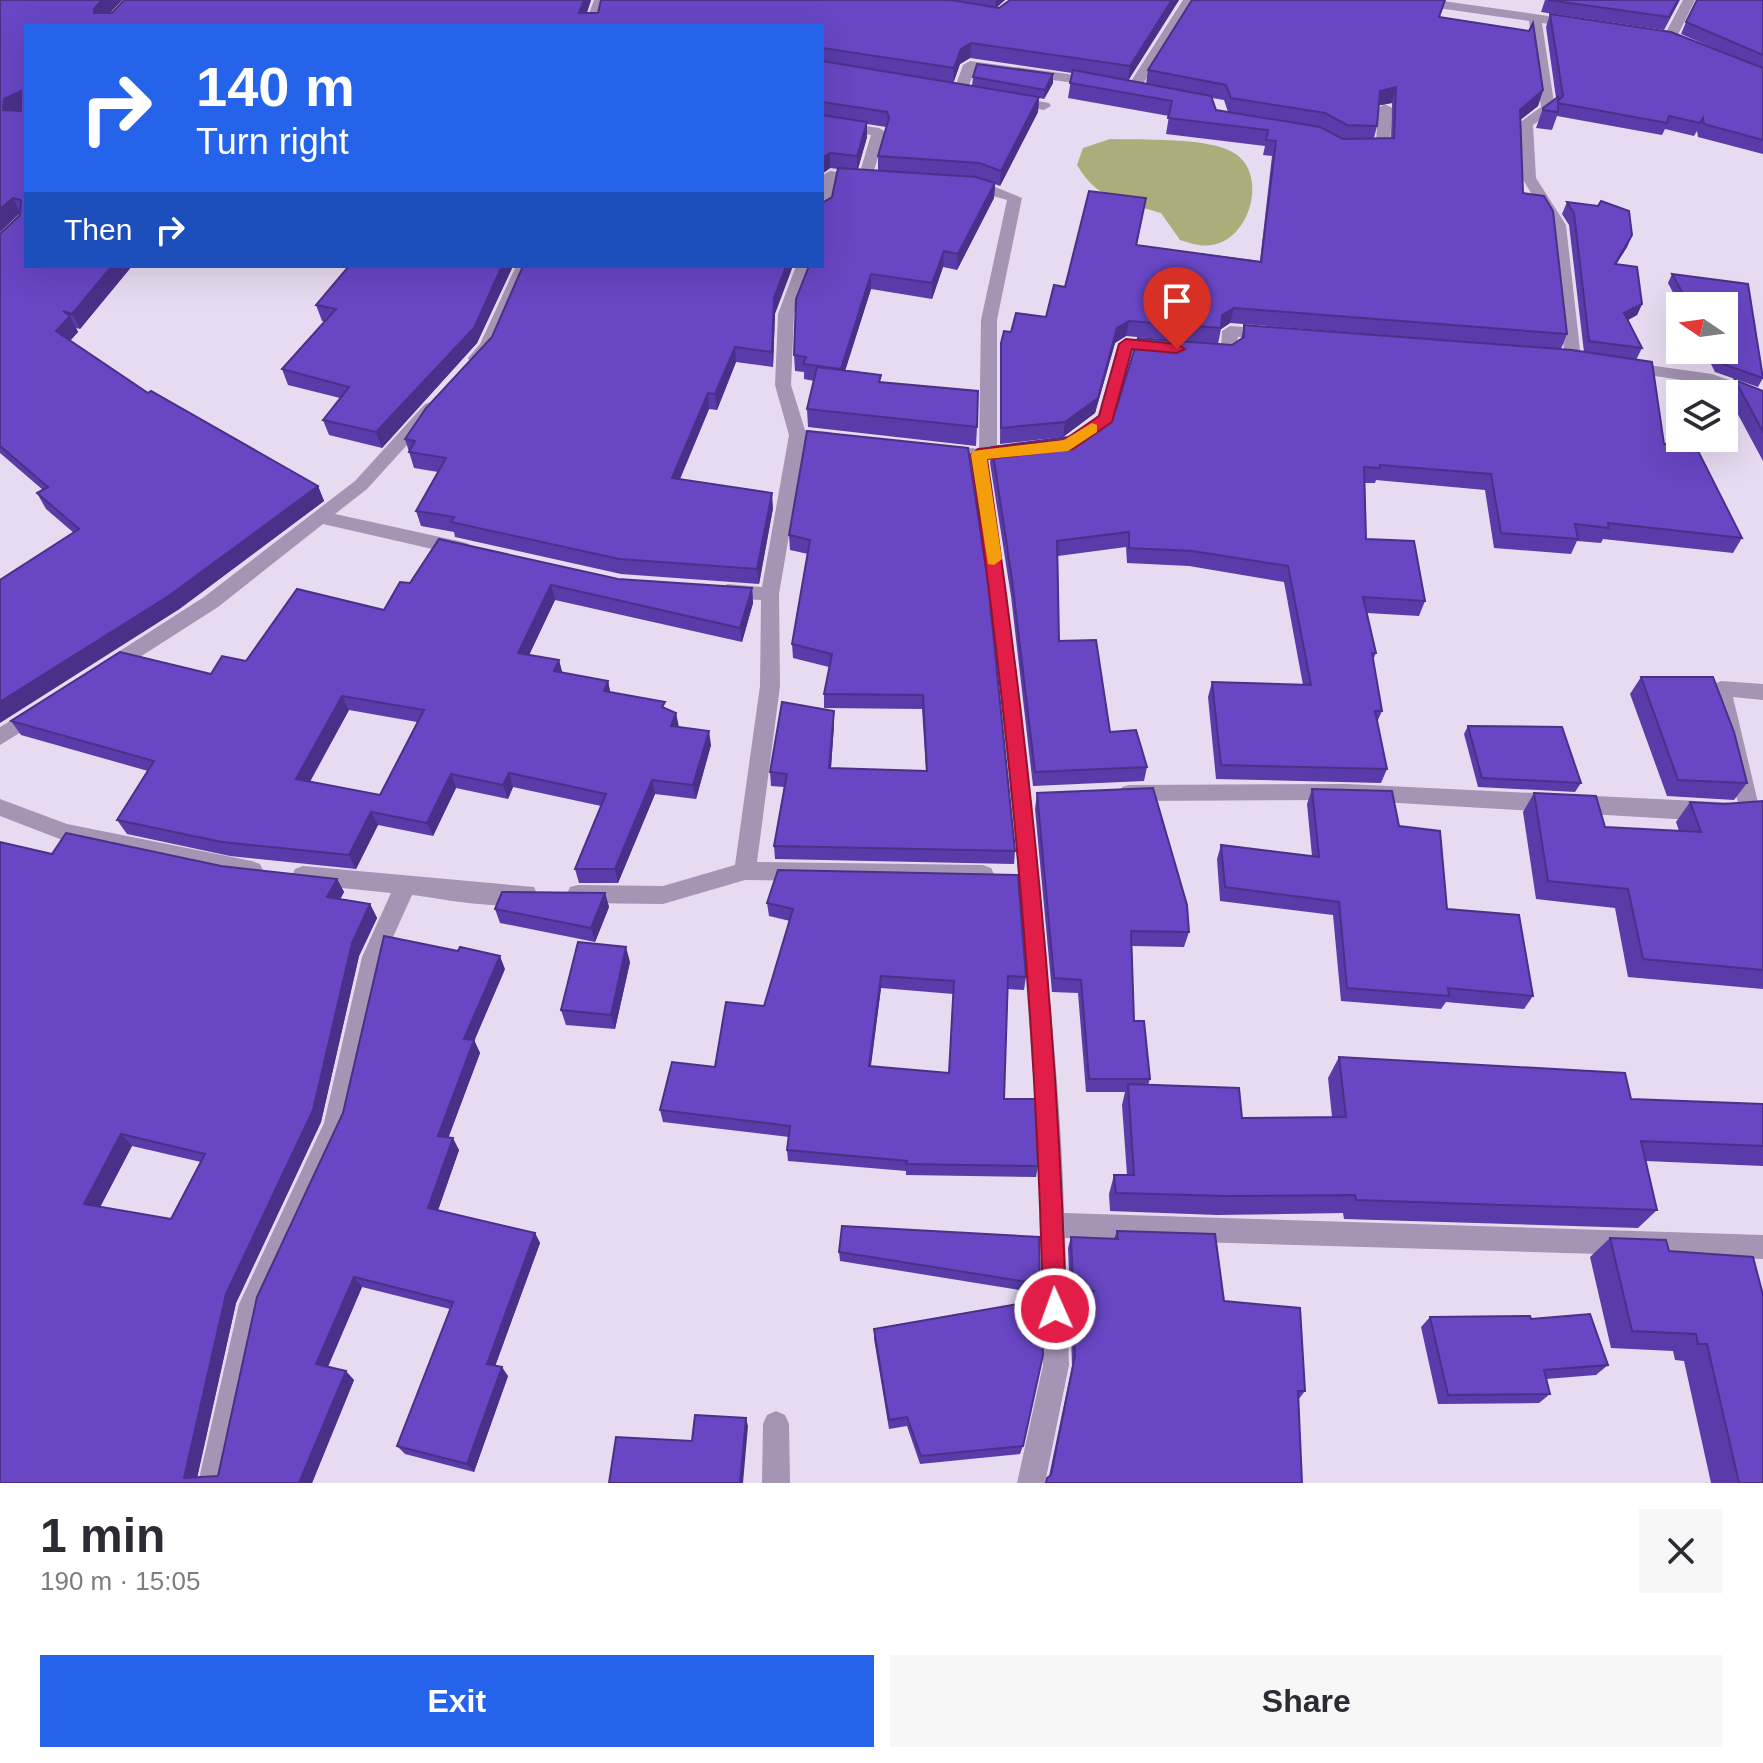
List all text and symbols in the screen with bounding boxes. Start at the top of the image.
text: 140 m [196,55,355,118]
icon: right [64,56,168,160]
text: Turn right [196,121,349,162]
icon: right [148,208,192,252]
text: Then [64,213,132,246]
pin [1143,267,1211,349]
icon: arrive [1155,279,1199,323]
north arrow [1666,292,1738,364]
map controls [1666,292,1738,452]
button: layers [1666,380,1738,452]
position arrow [1013,1267,1097,1351]
text: 1 min [40,1509,165,1562]
button: close [1639,1509,1723,1593]
text: 190 m · 15:05 [40,1566,200,1596]
button: Exit [40,1655,874,1747]
button: Share [890,1655,1723,1747]

